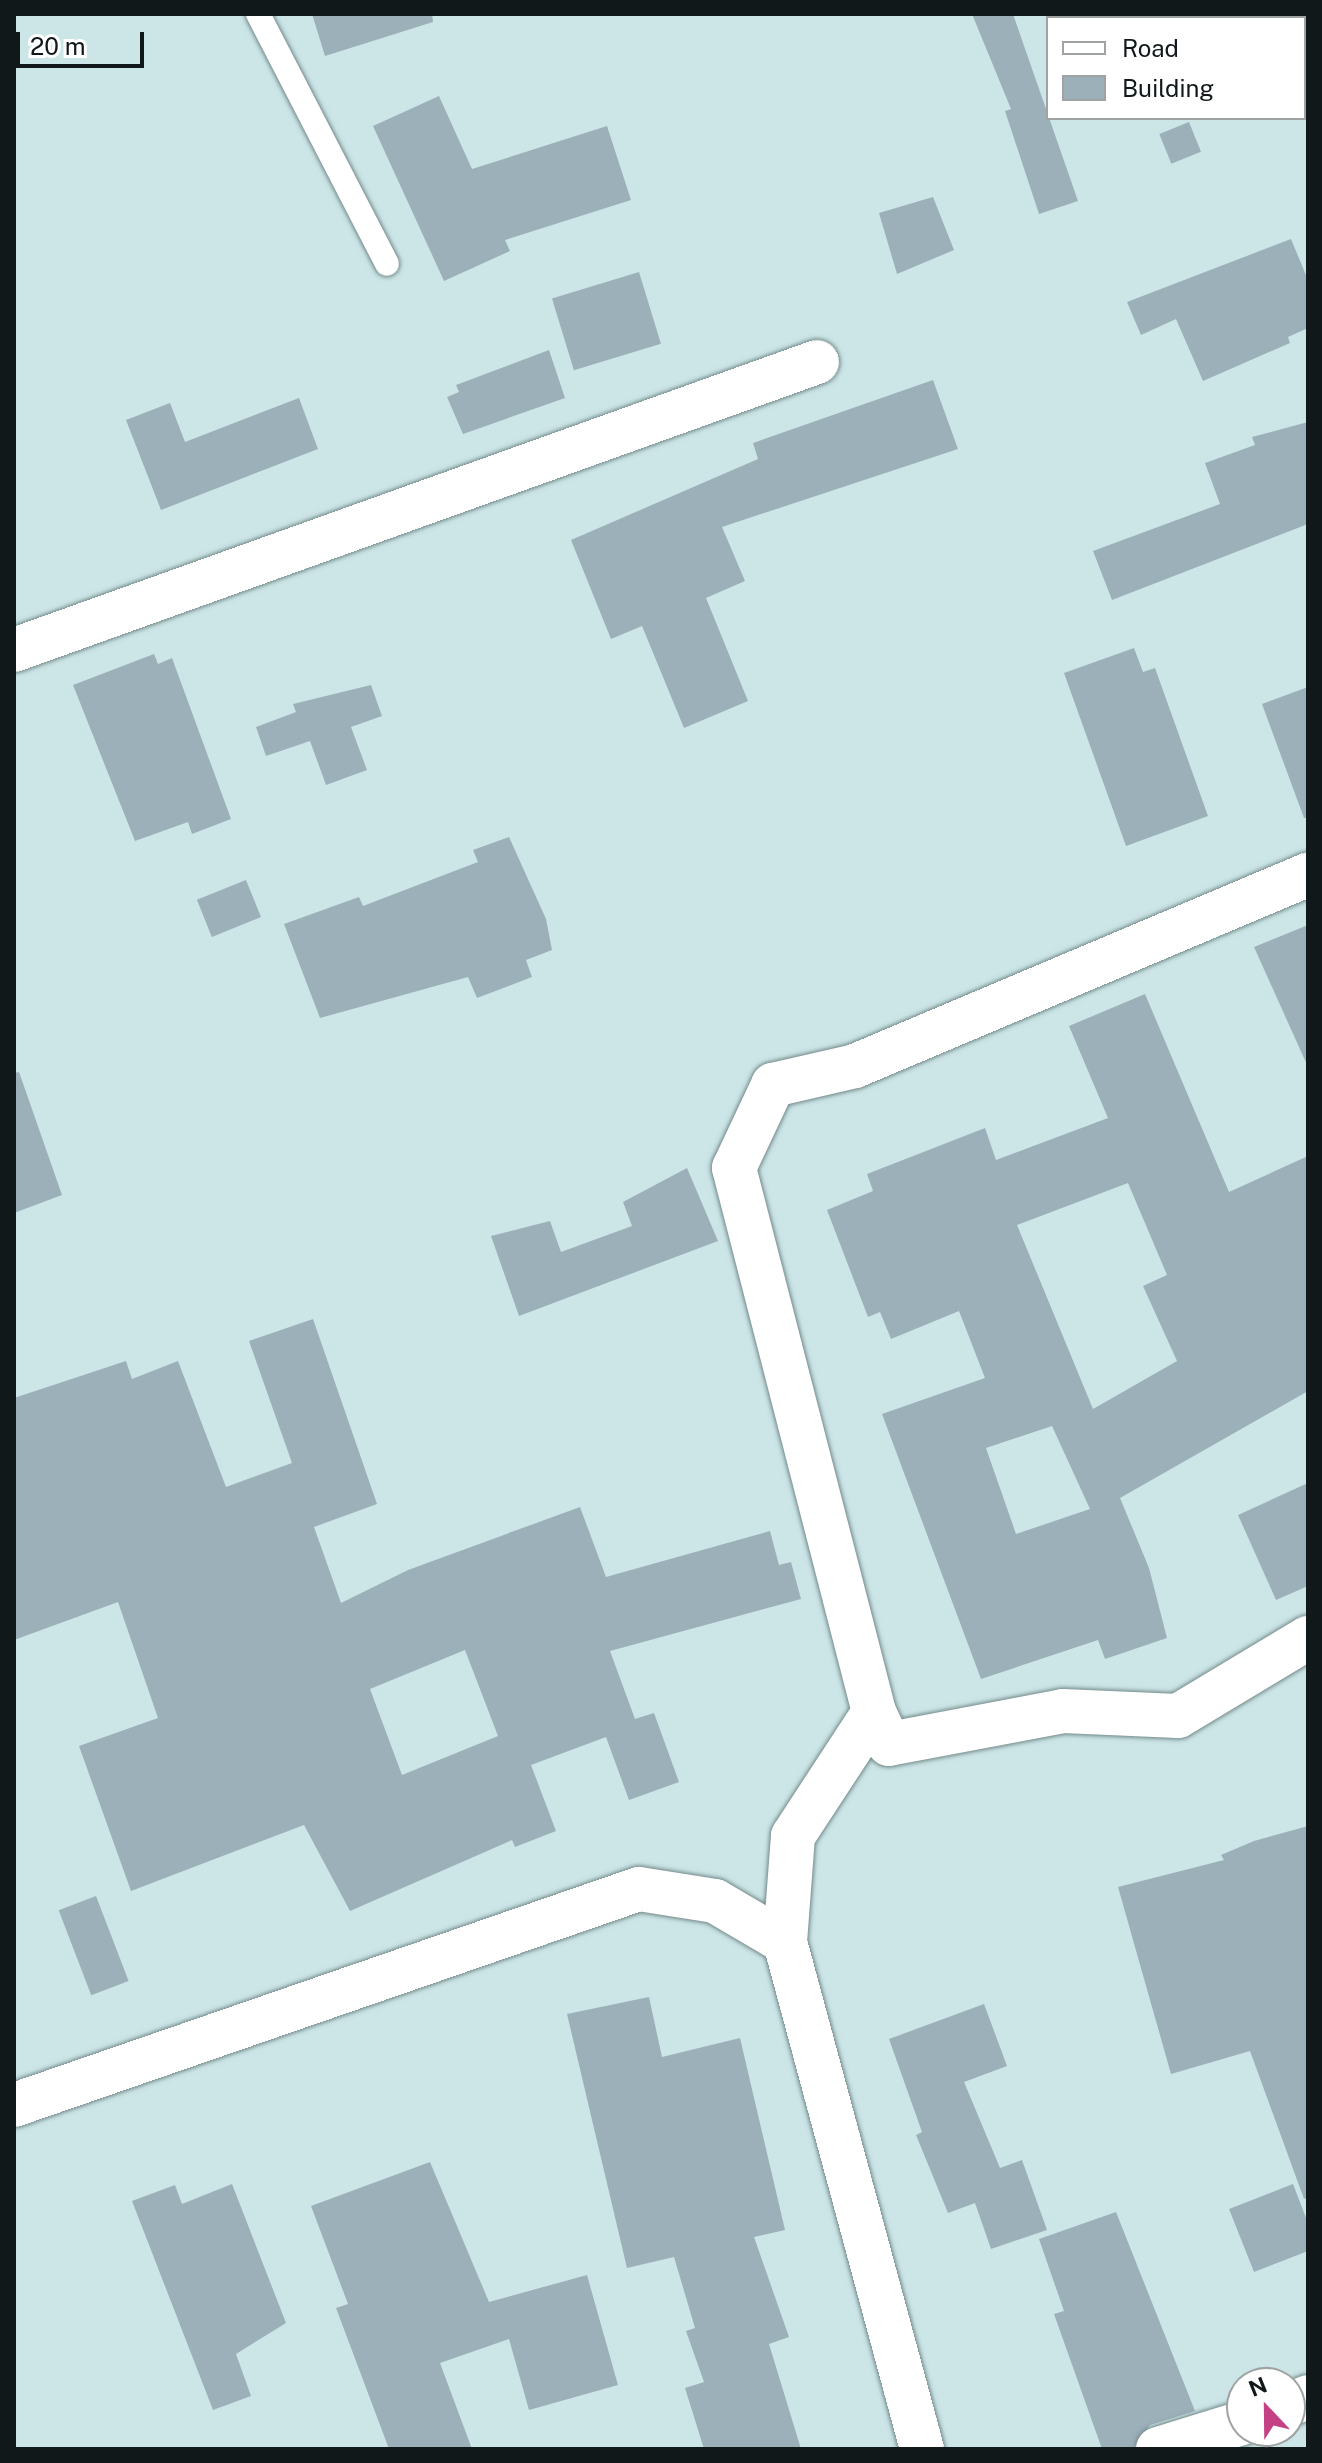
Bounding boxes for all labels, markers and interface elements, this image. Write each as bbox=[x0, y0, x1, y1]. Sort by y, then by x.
scale bar bbox=[20, 16, 148, 66]
legend bbox=[1046, 16, 1306, 120]
text: 20 m bbox=[30, 32, 86, 60]
text: Road bbox=[1122, 34, 1179, 62]
text: Building bbox=[1122, 74, 1214, 102]
north arrow bbox=[1226, 2367, 1306, 2447]
text: N bbox=[1245, 2371, 1271, 2402]

